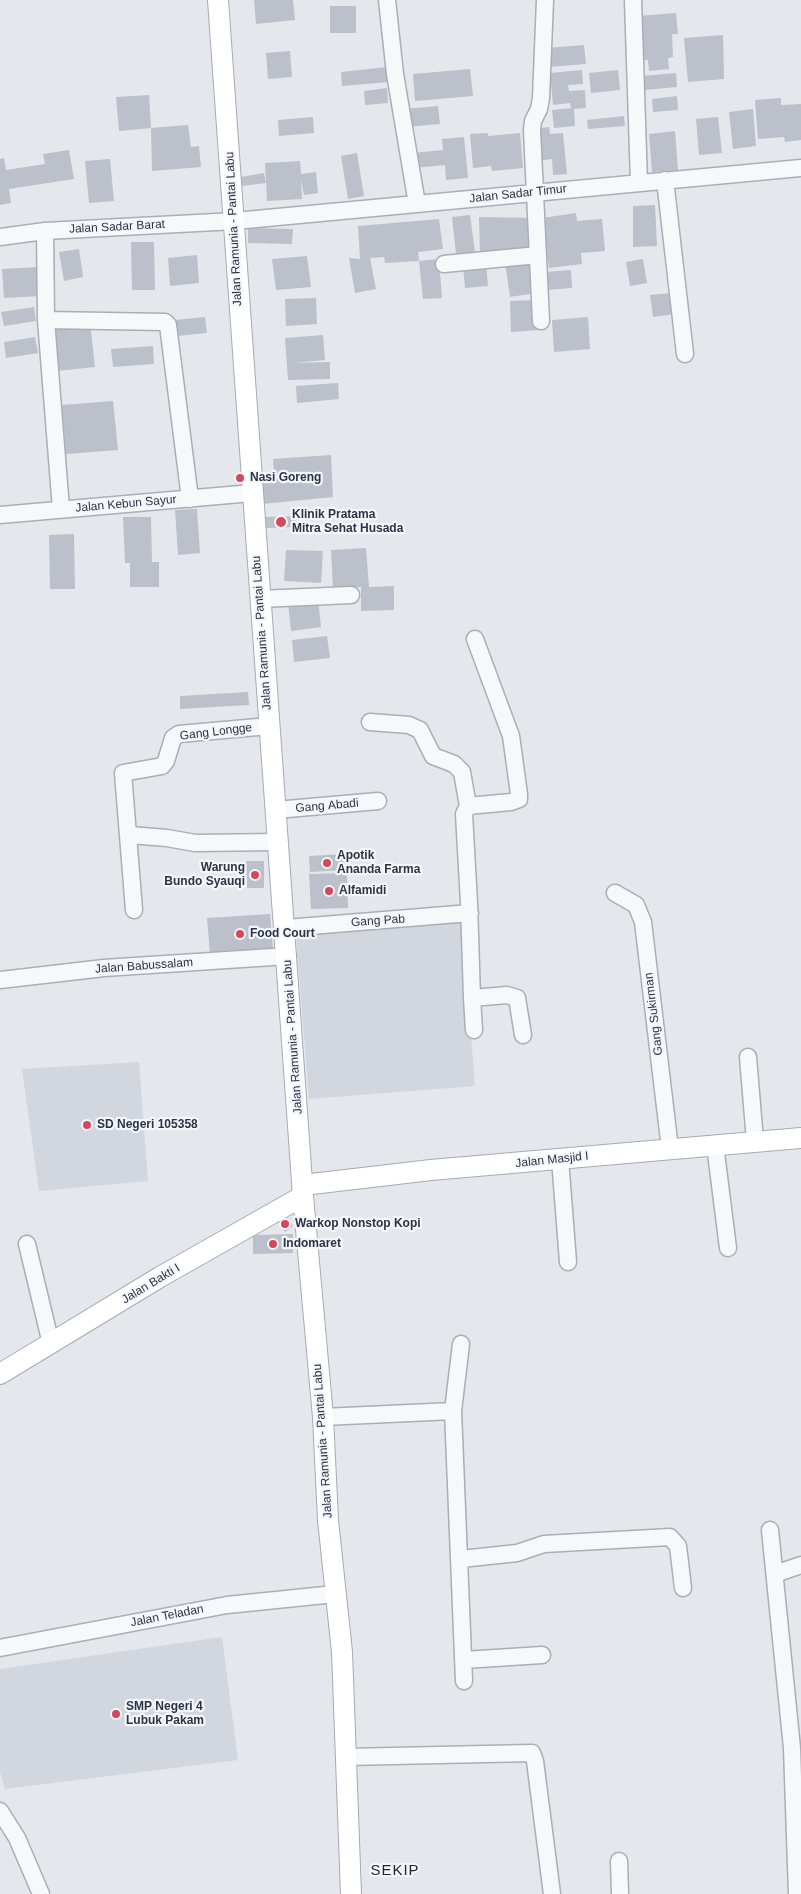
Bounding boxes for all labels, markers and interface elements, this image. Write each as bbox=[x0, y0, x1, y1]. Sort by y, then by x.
street label: Jalan Ramunia - Pantai Labu bbox=[223, 151, 245, 307]
street label: Jalan Sadar Timur bbox=[469, 182, 567, 206]
street label: Jalan Sadar Barat bbox=[69, 217, 165, 237]
place label: Nasi Goreng bbox=[250, 471, 321, 485]
marker: Nasi Goreng bbox=[234, 472, 246, 484]
street label: Jalan Kebun Sayur bbox=[75, 492, 177, 516]
place label: Klinik Pratama Mitra Sehat Husada bbox=[292, 508, 403, 536]
marker: Klinik Pratama Mitra Sehat Husada bbox=[274, 515, 288, 529]
street label: Jalan Ramunia - Pantai Labu bbox=[249, 555, 275, 711]
street label: Gang Longge bbox=[179, 720, 253, 744]
street label: Gang Abadi bbox=[295, 796, 359, 816]
place label: Apotik Ananda Farma bbox=[337, 849, 420, 877]
marker: Apotik Ananda Farma bbox=[321, 857, 333, 869]
place label: Warung Bundo Syauqi bbox=[164, 861, 245, 889]
marker: Warung Bundo Syauqi bbox=[249, 869, 261, 881]
place label: Alfamidi bbox=[339, 884, 386, 898]
marker: Alfamidi bbox=[323, 885, 335, 897]
street label: Gang Pab bbox=[351, 912, 405, 930]
place label: Food Court bbox=[250, 927, 315, 941]
marker: Food Court bbox=[234, 928, 246, 940]
street label: Jalan Babussalam bbox=[95, 955, 193, 977]
street label: Jalan Ramunia - Pantai Labu bbox=[280, 959, 306, 1115]
street label: Gang Sukirman bbox=[642, 972, 666, 1056]
place label: SD Negeri 105358 bbox=[97, 1118, 198, 1132]
marker: SD Negeri 105358 bbox=[81, 1119, 93, 1131]
street label: Jalan Masjid I bbox=[515, 1149, 589, 1171]
place label: Warkop Nonstop Kopi bbox=[295, 1217, 421, 1231]
marker: Warkop Nonstop Kopi bbox=[279, 1218, 291, 1230]
place label: Indomaret bbox=[283, 1237, 341, 1251]
marker: Indomaret bbox=[267, 1238, 279, 1250]
street label: Jalan Bakti I bbox=[119, 1261, 183, 1307]
street label: Jalan Ramunia - Pantai Labu bbox=[310, 1363, 336, 1519]
street label: Jalan Teladan bbox=[129, 1602, 205, 1630]
place label: SMP Negeri 4 Lubuk Pakam bbox=[126, 1700, 204, 1728]
marker: SMP Negeri 4 Lubuk Pakam bbox=[110, 1708, 122, 1720]
district label: SEKIP bbox=[370, 1862, 420, 1880]

